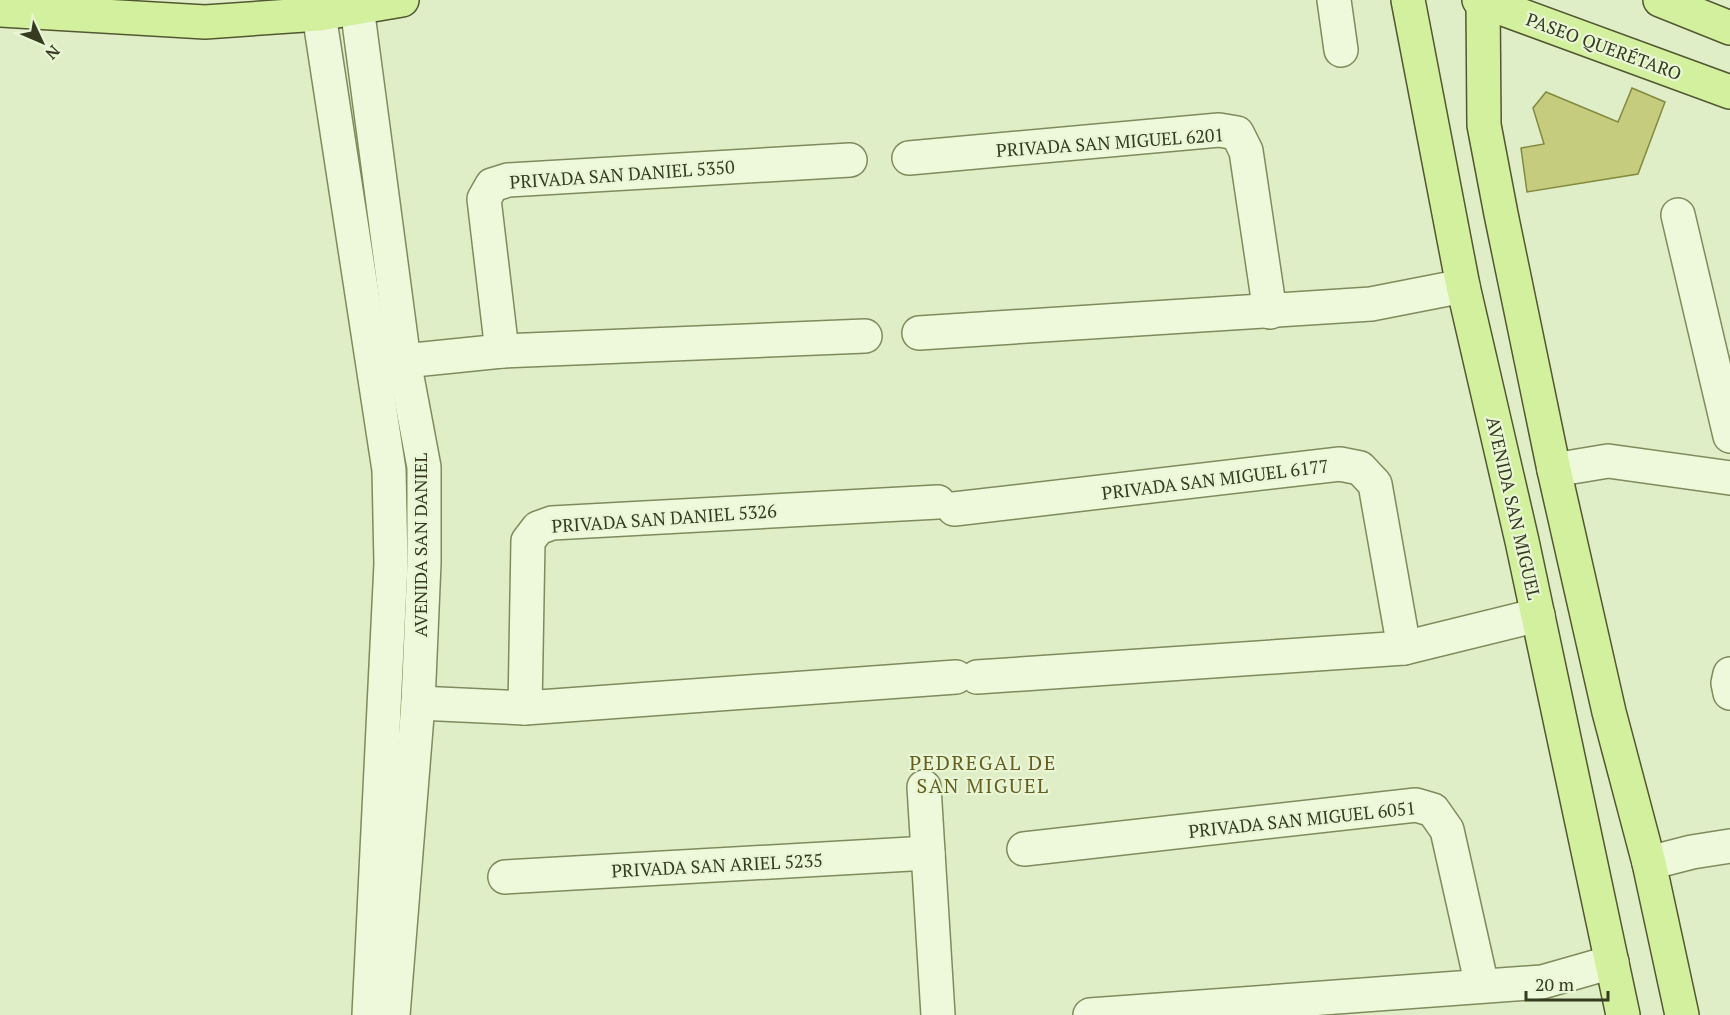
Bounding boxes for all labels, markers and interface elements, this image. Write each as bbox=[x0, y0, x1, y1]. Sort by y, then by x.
street label: PASEO QUERÉTARO bbox=[1523, 7, 1685, 85]
north arrow bbox=[12, 12, 72, 72]
text: N bbox=[41, 40, 65, 64]
street label: PRIVADA SAN MIGUEL 6201 bbox=[995, 122, 1225, 162]
street label: PRIVADA SAN DANIEL 5350 bbox=[509, 154, 735, 194]
street label: AVENIDA SAN MIGUEL bbox=[1481, 414, 1547, 602]
street label: AVENIDA SAN DANIEL bbox=[408, 453, 432, 637]
street label: PRIVADA SAN MIGUEL 6177 bbox=[1100, 453, 1330, 505]
street label: PRIVADA SAN DANIEL 5326 bbox=[551, 498, 778, 538]
district label: PEDREGAL DE SAN MIGUEL bbox=[909, 749, 1057, 799]
street label: PRIVADA SAN MIGUEL 6051 bbox=[1187, 795, 1417, 843]
street label: PRIVADA SAN ARIEL 5235 bbox=[611, 847, 823, 883]
scale bar bbox=[1526, 964, 1608, 1002]
text: 20 m bbox=[1535, 972, 1575, 996]

